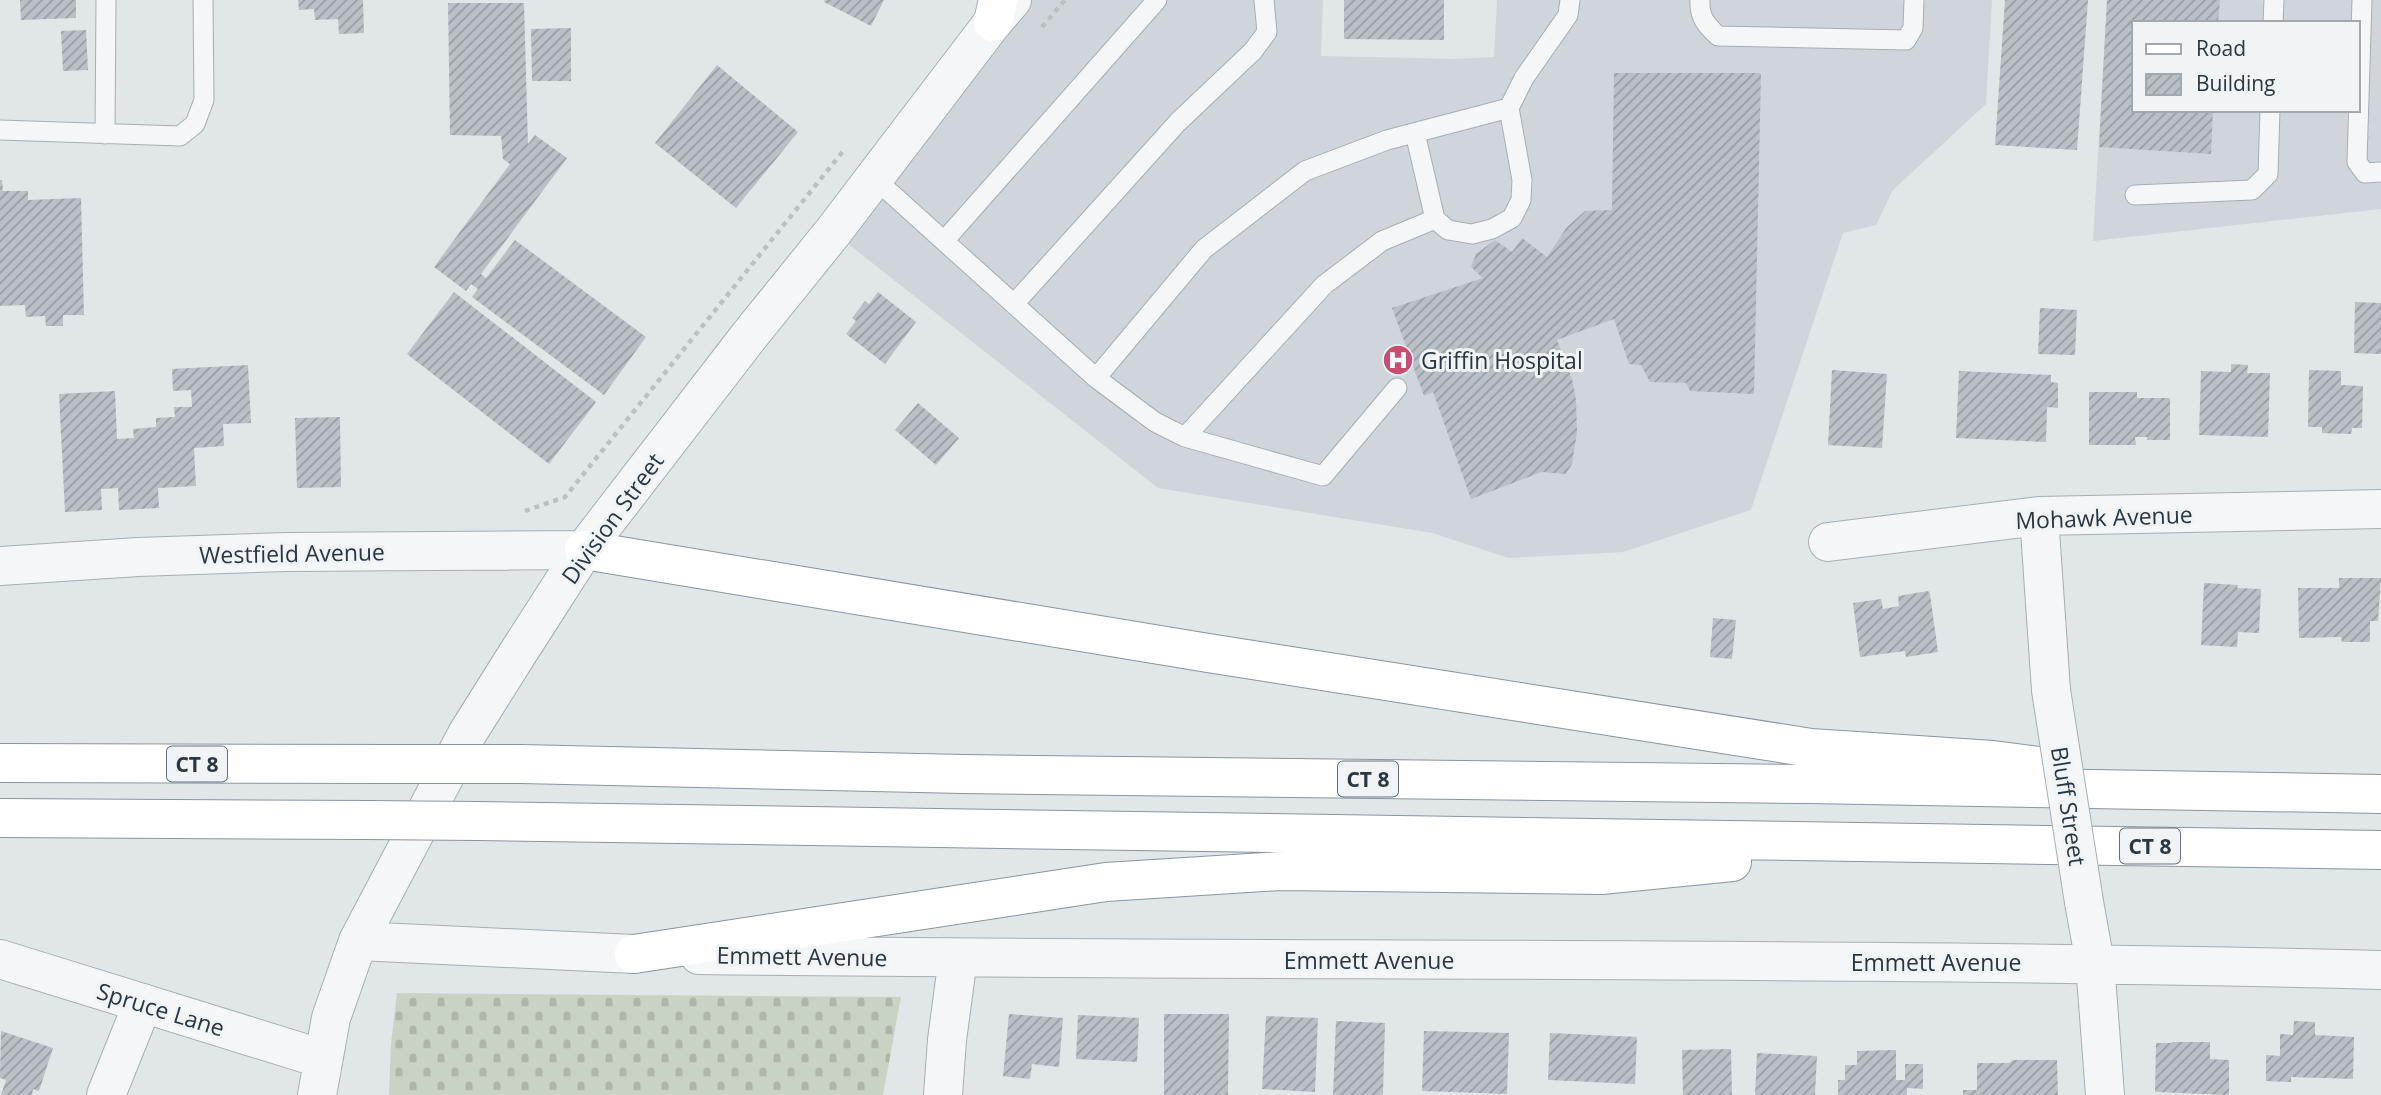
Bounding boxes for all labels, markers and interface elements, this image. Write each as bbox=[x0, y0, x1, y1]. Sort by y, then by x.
legend bbox=[2132, 21, 2360, 112]
text: Road bbox=[2196, 34, 2246, 62]
text: Building bbox=[2196, 69, 2275, 97]
hospital icon: Griffin Hospital bbox=[1381, 343, 1415, 377]
place label: Griffin Hospital bbox=[1421, 344, 1583, 376]
street label: Division Street bbox=[554, 446, 670, 590]
street label: Mohawk Avenue bbox=[2015, 498, 2193, 536]
street label: Westfield Avenue bbox=[199, 535, 385, 571]
street label: Bluff Street bbox=[2044, 744, 2094, 868]
road number: CT 8 bbox=[167, 746, 227, 782]
road number: CT 8 bbox=[1338, 762, 1398, 796]
road number: CT 8 bbox=[2120, 828, 2180, 864]
street label: Emmett Avenue bbox=[716, 939, 888, 973]
street label: Emmett Avenue bbox=[1284, 944, 1454, 976]
street label: Emmett Avenue bbox=[1851, 946, 2021, 978]
street label: Spruce Lane bbox=[93, 974, 229, 1044]

